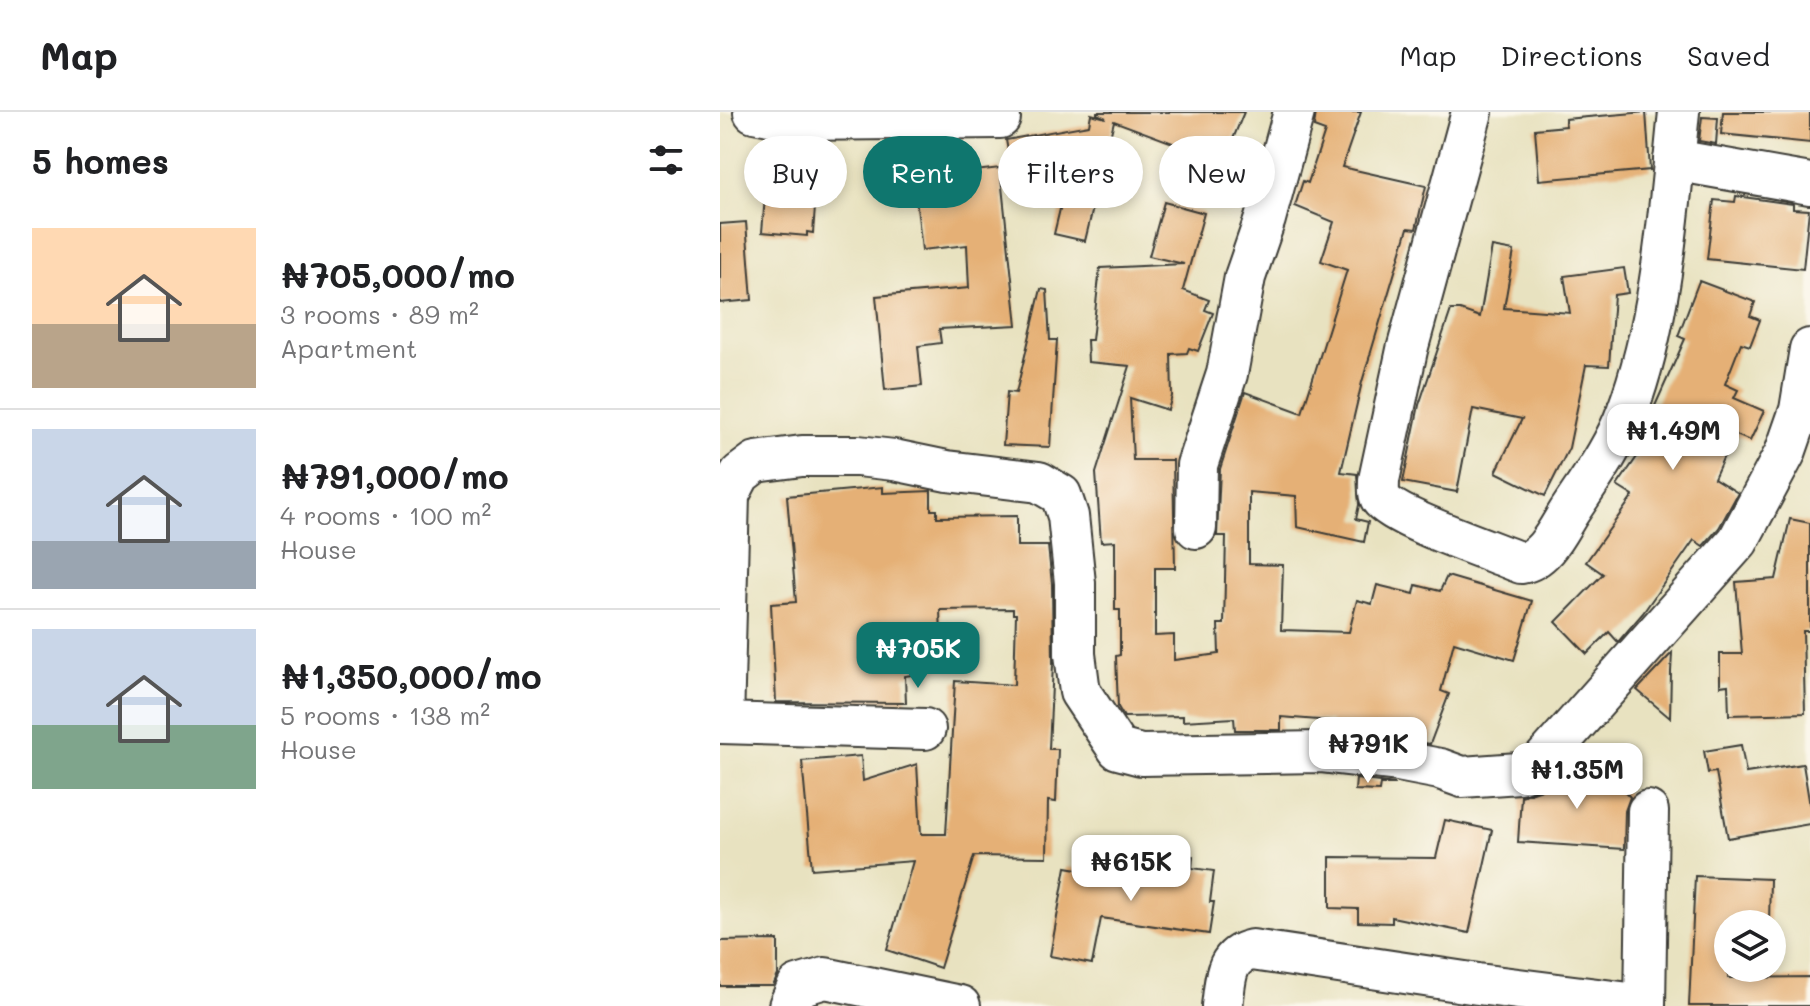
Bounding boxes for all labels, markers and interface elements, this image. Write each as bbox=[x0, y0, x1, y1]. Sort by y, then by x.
text: Map bbox=[40, 30, 118, 80]
text: Map bbox=[1400, 37, 1457, 73]
text: Directions bbox=[1501, 37, 1643, 73]
text: Saved bbox=[1687, 37, 1770, 73]
chip: Buy bbox=[744, 136, 847, 208]
chip: Rent bbox=[863, 136, 982, 208]
chip: Filters bbox=[998, 136, 1143, 208]
chip: New bbox=[1159, 136, 1275, 208]
text: 5 homes bbox=[32, 138, 169, 183]
icon: filters bbox=[644, 138, 688, 182]
text: ₦705,000/mo bbox=[280, 252, 515, 297]
icon: home bbox=[96, 260, 192, 356]
text: 3 rooms · 89 m² bbox=[280, 297, 479, 331]
text: Apartment bbox=[280, 331, 417, 365]
pin: ₦1.49M bbox=[1608, 404, 1738, 472]
text: ₦1.49M bbox=[1625, 413, 1721, 447]
text: ₦791,000/mo bbox=[280, 453, 509, 498]
icon: home bbox=[96, 461, 192, 557]
text: 4 rooms · 100 m² bbox=[280, 498, 491, 532]
text: House bbox=[280, 532, 357, 566]
pin: ₦705K bbox=[862, 622, 974, 690]
text: ₦705K bbox=[875, 631, 961, 665]
text: ₦1,350,000/mo bbox=[280, 653, 542, 698]
icon: home bbox=[96, 661, 192, 757]
text: 5 rooms · 138 m² bbox=[280, 698, 490, 732]
pin: ₦791K bbox=[1312, 717, 1424, 785]
text: ₦791K bbox=[1327, 726, 1409, 760]
text: House bbox=[280, 732, 357, 766]
pin: ₦1.35M bbox=[1512, 743, 1642, 811]
text: ₦1.35M bbox=[1530, 752, 1624, 786]
pin: ₦615K bbox=[1075, 835, 1187, 903]
text: ₦615K bbox=[1090, 844, 1172, 878]
map controls bbox=[1714, 910, 1786, 982]
button: layers bbox=[1714, 910, 1786, 982]

